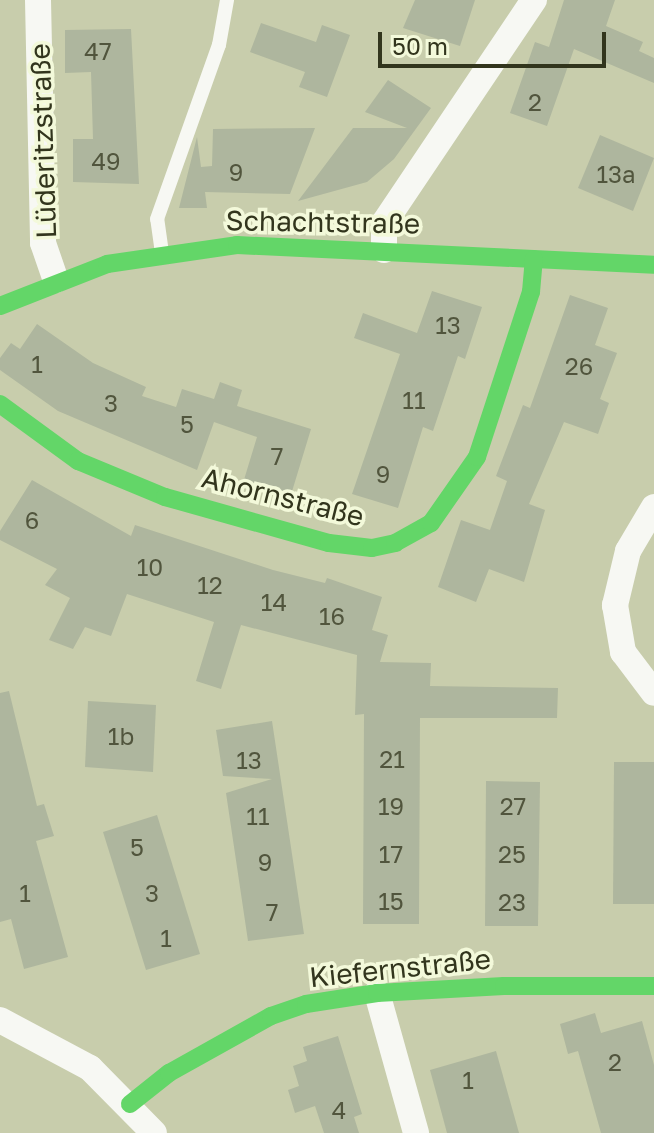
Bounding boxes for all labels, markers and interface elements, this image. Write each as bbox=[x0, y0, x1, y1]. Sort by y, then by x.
scale bar bbox=[382, 16, 610, 66]
text: 50 m bbox=[392, 31, 448, 60]
house number: 47 bbox=[84, 37, 112, 65]
street label: Lüderitzstraße bbox=[23, 43, 63, 239]
house number: 2 bbox=[528, 88, 542, 116]
house number: 49 bbox=[91, 147, 121, 175]
house number: 9 bbox=[229, 158, 243, 186]
house number: 13a bbox=[596, 160, 636, 188]
street label: Schachtstraße bbox=[225, 204, 421, 240]
house number: 13 bbox=[435, 311, 461, 339]
house number: 1 bbox=[31, 350, 43, 378]
house number: 26 bbox=[565, 352, 593, 380]
house number: 11 bbox=[402, 386, 426, 414]
house number: 3 bbox=[104, 389, 118, 417]
house number: 5 bbox=[180, 410, 194, 438]
house number: 7 bbox=[271, 442, 283, 470]
house number: 9 bbox=[376, 460, 390, 488]
street label: Ahornstraße bbox=[198, 461, 368, 533]
house number: 6 bbox=[25, 506, 39, 534]
house number: 10 bbox=[137, 553, 163, 581]
house number: 12 bbox=[197, 571, 223, 599]
house number: 14 bbox=[261, 588, 287, 616]
house number: 16 bbox=[319, 602, 345, 630]
house number: 1b bbox=[108, 722, 134, 750]
house number: 21 bbox=[379, 745, 405, 773]
house number: 13 bbox=[236, 746, 262, 774]
house number: 19 bbox=[378, 792, 404, 820]
house number: 27 bbox=[500, 792, 526, 820]
house number: 11 bbox=[246, 802, 270, 830]
house number: 5 bbox=[130, 833, 144, 861]
house number: 17 bbox=[379, 840, 403, 868]
house number: 25 bbox=[498, 840, 526, 868]
house number: 9 bbox=[258, 848, 272, 876]
house number: 1 bbox=[19, 879, 31, 907]
house number: 3 bbox=[145, 879, 159, 907]
house number: 15 bbox=[378, 887, 404, 915]
house number: 23 bbox=[498, 888, 526, 916]
house number: 7 bbox=[266, 898, 278, 926]
house number: 1 bbox=[160, 924, 172, 952]
street label: Kiefernstraße bbox=[308, 942, 492, 994]
house number: 2 bbox=[608, 1048, 622, 1076]
house number: 1 bbox=[462, 1066, 474, 1094]
house number: 4 bbox=[332, 1096, 346, 1124]

